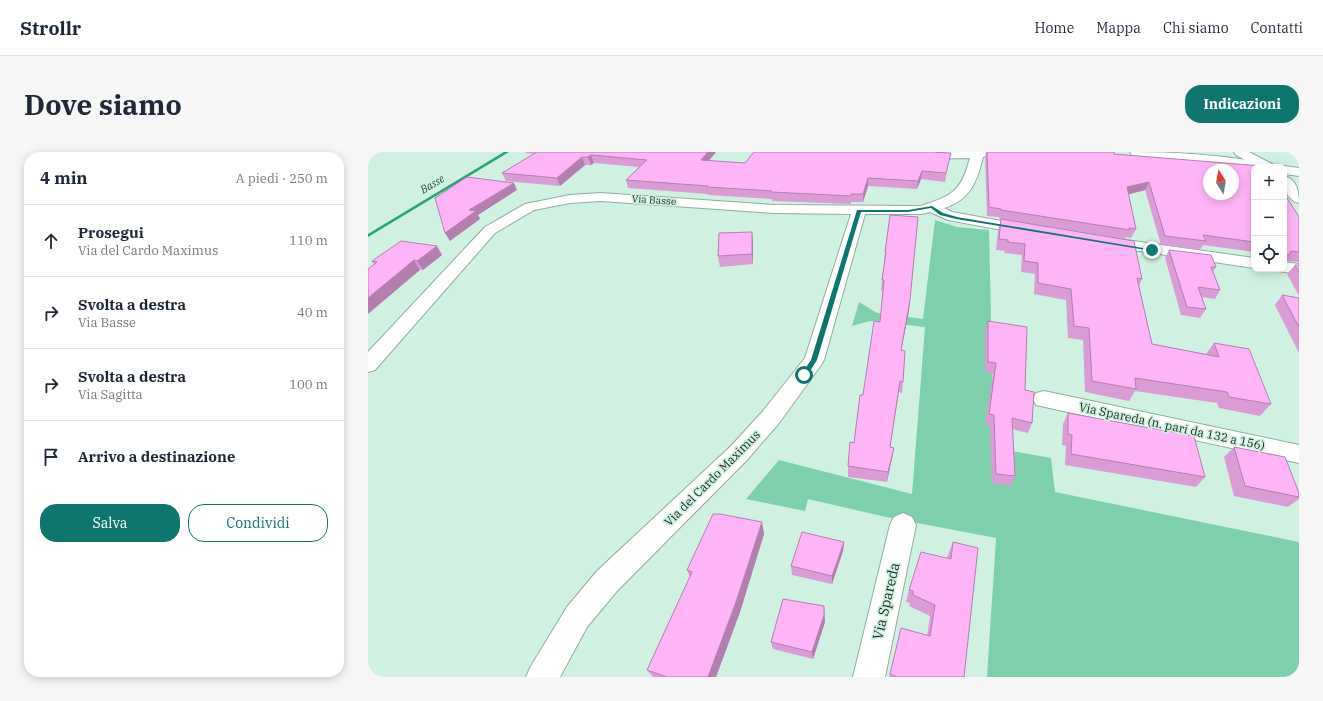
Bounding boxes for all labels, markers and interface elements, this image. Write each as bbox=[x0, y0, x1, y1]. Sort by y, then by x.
text: Strollr bbox=[20, 16, 81, 40]
text: Home bbox=[1034, 19, 1074, 37]
text: Mappa bbox=[1096, 19, 1141, 37]
text: Chi siamo bbox=[1163, 19, 1229, 37]
text: Contatti bbox=[1251, 19, 1303, 37]
button: Indicazioni bbox=[1185, 85, 1299, 123]
text: Dove siamo bbox=[24, 86, 182, 123]
north arrow bbox=[1203, 164, 1239, 200]
map controls bbox=[1251, 164, 1287, 272]
button: + bbox=[1251, 164, 1287, 200]
text: 4 min bbox=[40, 167, 88, 189]
text: A piedi · 250 m bbox=[236, 170, 328, 187]
water label: Basse bbox=[417, 171, 447, 197]
street label: Via Basse bbox=[631, 192, 677, 208]
button: − bbox=[1251, 200, 1287, 236]
text: Prosegui bbox=[78, 223, 144, 242]
icon: ahead bbox=[40, 230, 62, 252]
text: 110 m bbox=[289, 232, 328, 249]
button: locate bbox=[1251, 236, 1287, 272]
route end bbox=[1143, 241, 1161, 259]
text: Via del Cardo Maximus bbox=[78, 242, 218, 259]
text: Svolta a destra bbox=[78, 295, 186, 314]
icon: right bbox=[40, 302, 62, 324]
text: 40 m bbox=[297, 304, 328, 321]
text: Via Basse bbox=[78, 314, 136, 331]
route start bbox=[795, 366, 813, 384]
text: Svolta a destra bbox=[78, 367, 186, 386]
icon: right bbox=[40, 374, 62, 396]
text: 100 m bbox=[289, 376, 328, 393]
text: Via Sagitta bbox=[78, 386, 143, 403]
street label: Via Spareda (n. pari da 132 a 156) bbox=[1078, 399, 1266, 453]
street label: Via del Cardo Maximus bbox=[661, 427, 763, 529]
icon: arrive bbox=[40, 446, 62, 468]
text: Arrivo a destinazione bbox=[78, 447, 235, 466]
button: Salva bbox=[40, 504, 180, 542]
button: Condividi bbox=[188, 504, 328, 542]
street label: Via Spareda bbox=[868, 560, 904, 641]

